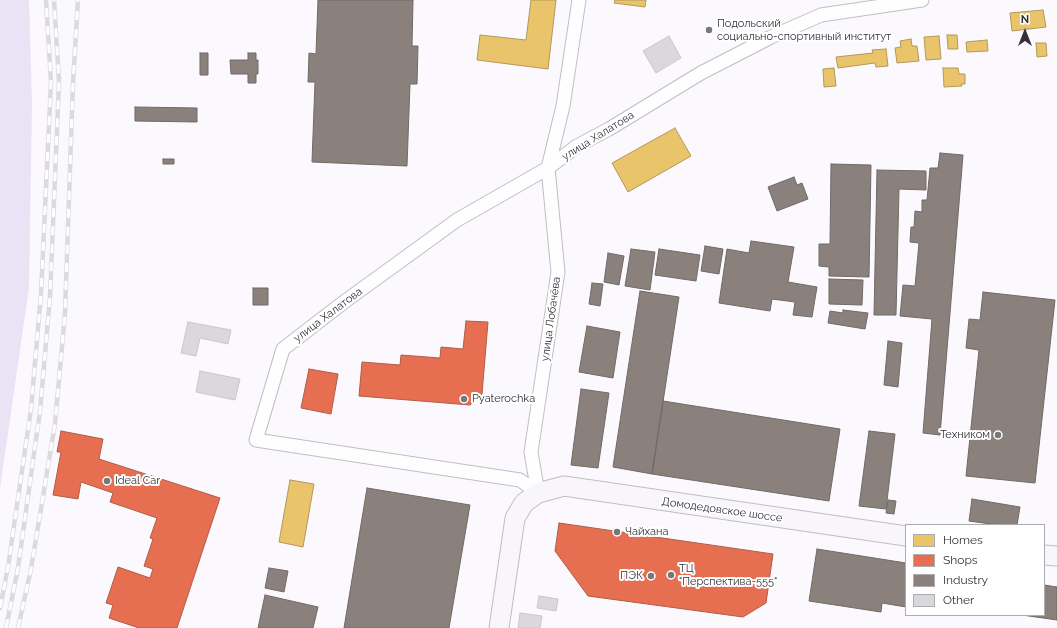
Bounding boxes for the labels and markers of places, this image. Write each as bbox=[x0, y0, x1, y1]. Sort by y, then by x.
place label: Подольский социально-спортивный институт bbox=[717, 17, 891, 43]
marker: Подольский социально-спортивный институт bbox=[704, 25, 714, 35]
place label: Pyaterochka bbox=[472, 392, 535, 406]
marker: Pyaterochka bbox=[459, 394, 469, 404]
place label: Техником bbox=[940, 428, 990, 442]
marker: Техником bbox=[993, 430, 1003, 440]
place label: Ideal Car bbox=[115, 474, 160, 488]
marker: Ideal Car bbox=[102, 476, 112, 486]
place label: Чайхана bbox=[625, 525, 669, 539]
marker: Чайхана bbox=[612, 527, 622, 537]
place label: ТЦ "Перспектива-555" bbox=[679, 562, 777, 588]
place label: ПЭК bbox=[620, 569, 643, 583]
marker: ТЦ "Перспектива-555" bbox=[666, 570, 676, 580]
marker: ПЭК bbox=[646, 571, 656, 581]

